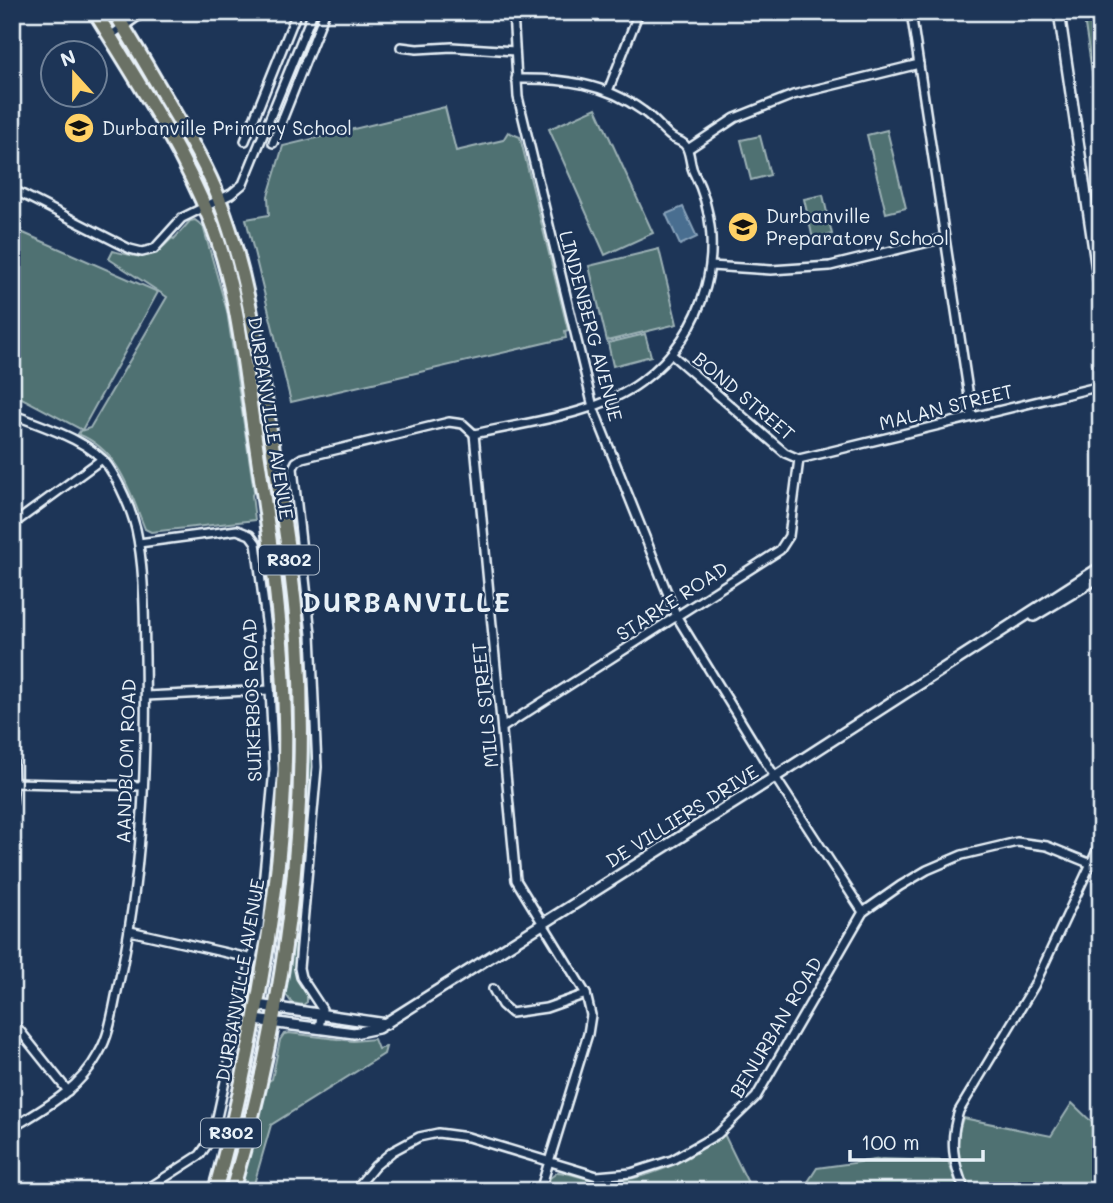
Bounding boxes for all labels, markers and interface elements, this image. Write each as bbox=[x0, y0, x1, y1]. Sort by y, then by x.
north arrow bbox=[38, 38, 108, 108]
text: N bbox=[57, 43, 79, 72]
school or university icon: Durbanville Primary School bbox=[62, 111, 96, 145]
place label: Durbanville Primary School bbox=[102, 115, 352, 140]
place label: Durbanville Preparatory School bbox=[766, 203, 949, 250]
school or university icon: Durbanville Preparatory School bbox=[726, 210, 760, 244]
street label: LINDENBERG AVENUE bbox=[554, 228, 629, 424]
street label: DURBANVILLE AVENUE bbox=[243, 315, 300, 521]
street label: BOND STREET bbox=[688, 346, 801, 446]
street label: MALAN STREET bbox=[876, 378, 1016, 435]
road number: R302 bbox=[259, 546, 319, 574]
street label: STARKE ROAD bbox=[611, 555, 732, 646]
district label: DURBANVILLE bbox=[302, 585, 512, 619]
street label: SUIKERBOS ROAD bbox=[236, 618, 267, 782]
street label: MILLS STREET bbox=[465, 641, 504, 769]
street label: AANDBLOM ROAD bbox=[110, 678, 141, 844]
street label: DE VILLIERS DRIVE bbox=[601, 758, 763, 873]
street label: DURBANVILLE AVENUE bbox=[209, 877, 270, 1083]
street label: BENURBAN ROAD bbox=[724, 952, 828, 1102]
road number: R302 bbox=[201, 1118, 261, 1148]
scale bar bbox=[850, 1119, 984, 1163]
text: 100 m bbox=[861, 1128, 920, 1155]

